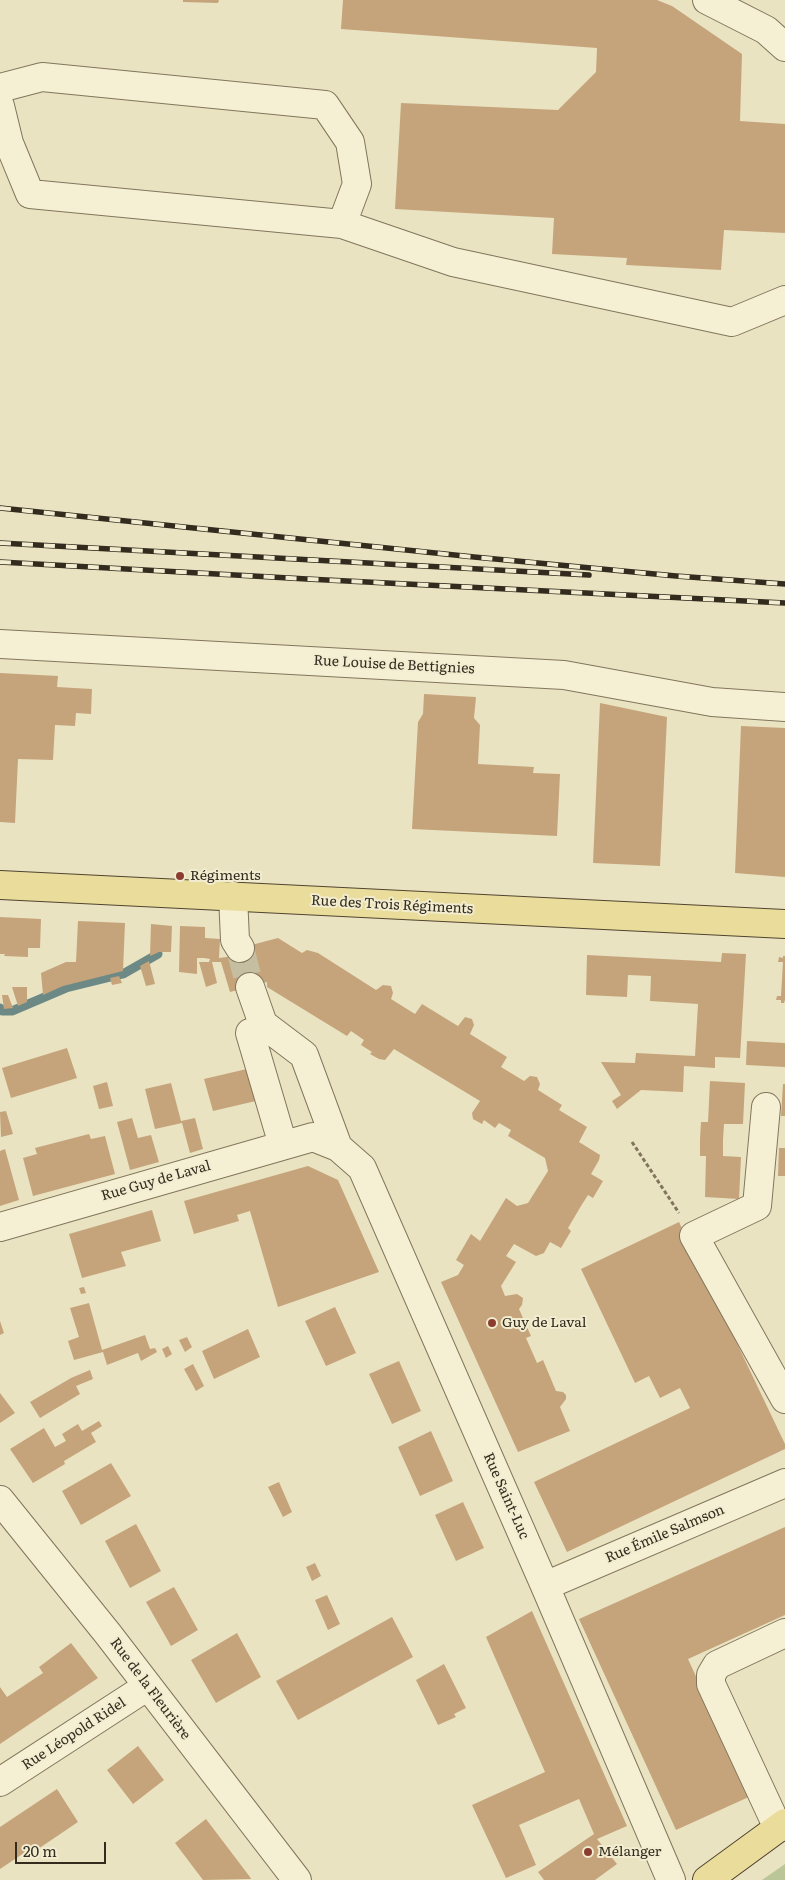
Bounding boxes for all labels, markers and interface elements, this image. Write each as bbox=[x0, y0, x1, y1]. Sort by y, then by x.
street label: Rue Louise de Bettignies bbox=[313, 652, 475, 678]
place label: Régiments bbox=[190, 868, 261, 884]
marker: Régiments bbox=[174, 870, 186, 882]
street label: Rue des Trois Régiments bbox=[311, 892, 473, 918]
street label: Rue Guy de Laval bbox=[99, 1157, 213, 1205]
place label: Guy de Laval bbox=[502, 1315, 587, 1331]
marker: Guy de Laval bbox=[486, 1317, 498, 1329]
street label: Rue Saint-Luc bbox=[479, 1450, 533, 1542]
street label: Rue Émile Salmson bbox=[603, 1501, 727, 1567]
street label: Rue de la Fleurière bbox=[106, 1635, 194, 1743]
street label: Rue Léopold Ridel bbox=[19, 1694, 129, 1774]
scale bar bbox=[18, 1832, 109, 1864]
text: 20 m bbox=[23, 1839, 57, 1862]
place label: Mélanger bbox=[598, 1844, 661, 1860]
marker: Mélanger bbox=[582, 1846, 594, 1858]

